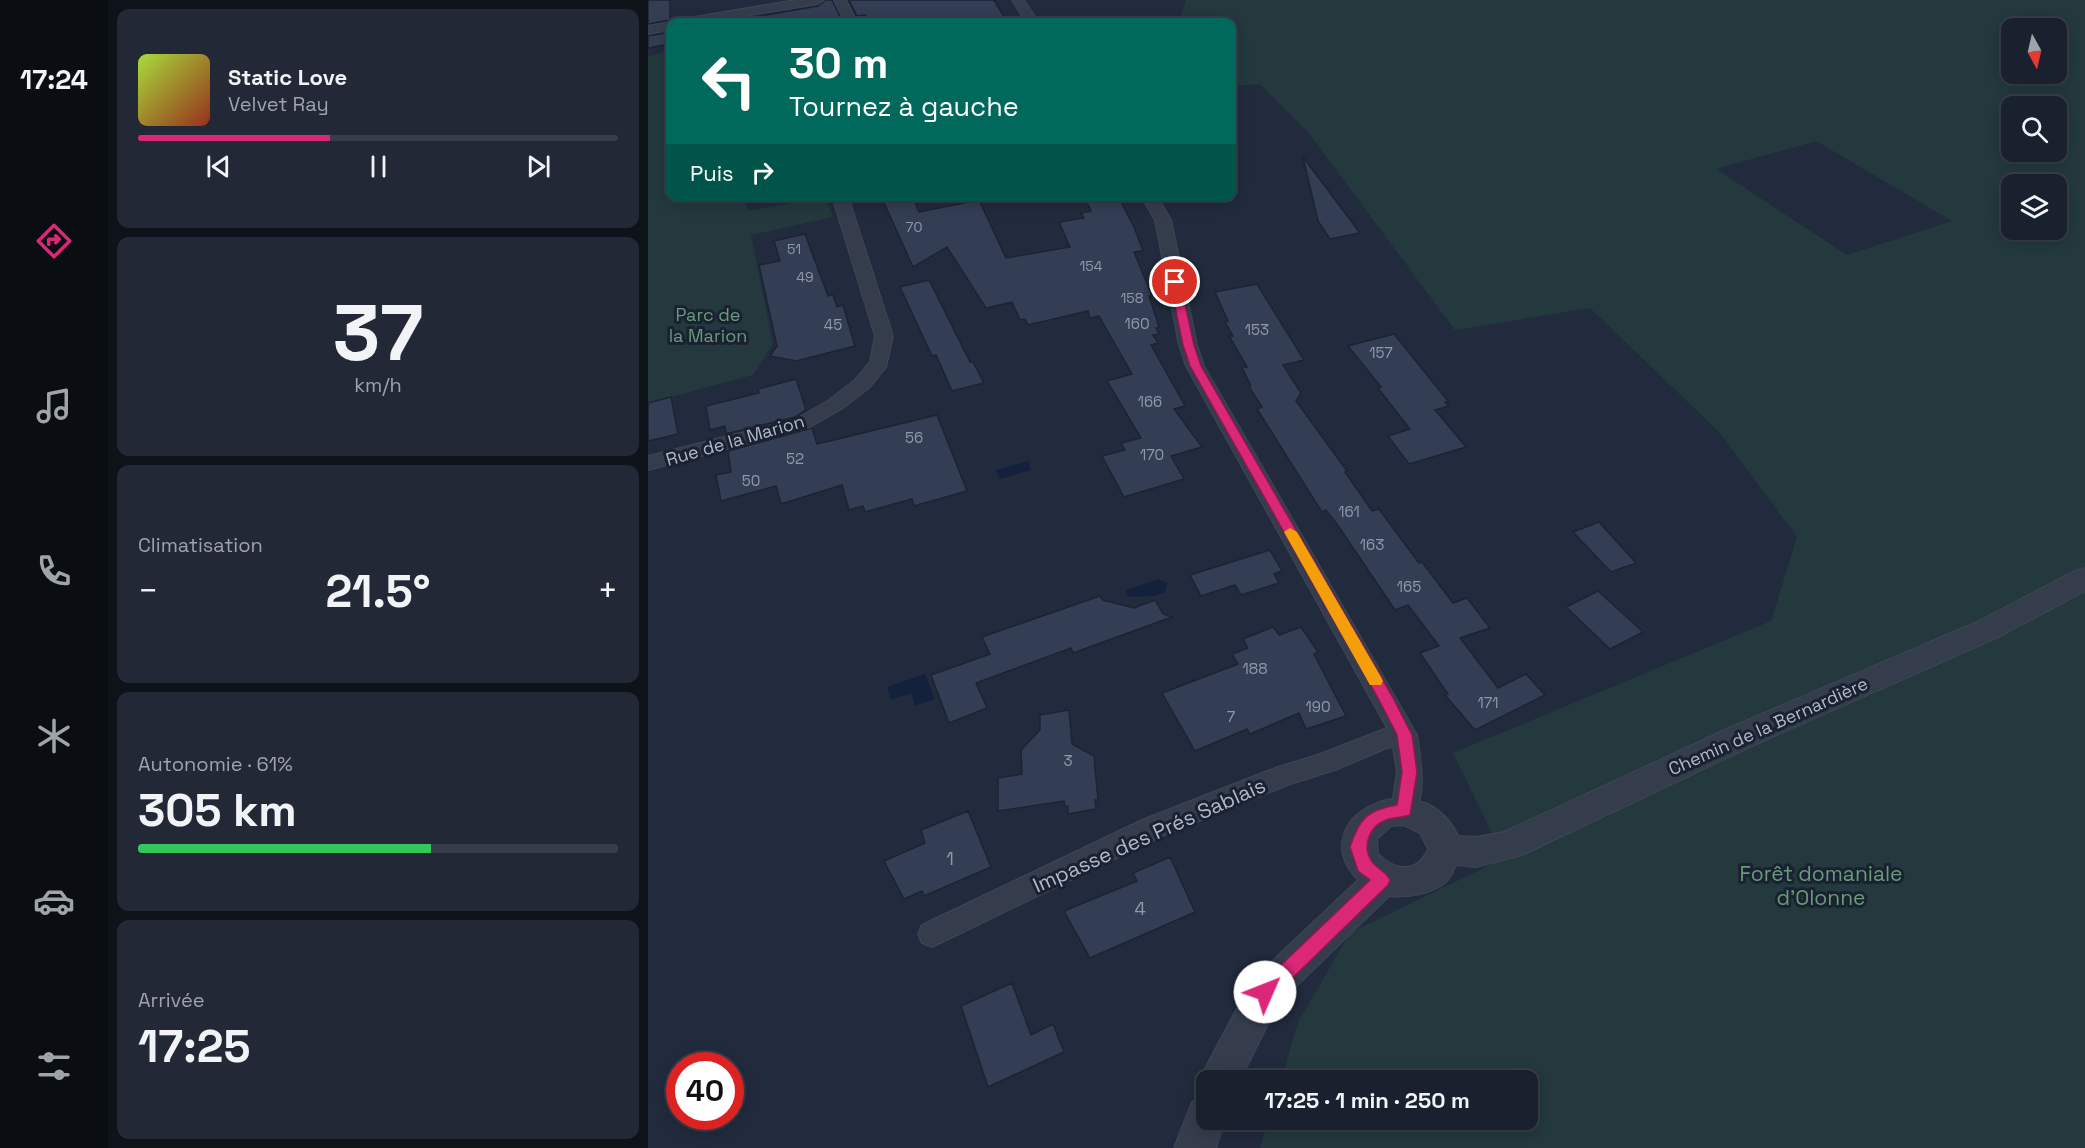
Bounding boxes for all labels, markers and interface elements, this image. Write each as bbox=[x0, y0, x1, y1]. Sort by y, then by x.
north arrow bbox=[2001, 18, 2067, 84]
map controls bbox=[2001, 18, 2067, 240]
text: 30 m bbox=[789, 37, 888, 90]
icon: left bbox=[690, 42, 768, 120]
text: 17:24 bbox=[20, 62, 88, 97]
text: Static Love bbox=[228, 63, 347, 91]
text: Tournez à gauche bbox=[789, 89, 1019, 124]
text: Velvet Ray bbox=[228, 91, 329, 117]
button: search bbox=[2001, 96, 2067, 162]
icon: previous bbox=[202, 150, 235, 183]
icon: pause bbox=[362, 150, 395, 183]
icon: next bbox=[522, 150, 555, 183]
icon: right bbox=[746, 156, 779, 189]
text: Puis bbox=[690, 159, 734, 187]
button: layers bbox=[2001, 174, 2067, 240]
house number: 70 bbox=[906, 218, 922, 236]
icon: directions bbox=[33, 220, 75, 262]
house number: 51 bbox=[787, 240, 801, 258]
pin bbox=[1149, 256, 1200, 307]
house number: 154 bbox=[1080, 257, 1103, 275]
icon: arrive bbox=[1158, 265, 1191, 298]
house number: 49 bbox=[796, 268, 814, 286]
text: 37 bbox=[333, 283, 423, 383]
house number: 158 bbox=[1121, 289, 1144, 307]
park label: Parc de la Marion bbox=[669, 303, 747, 347]
house number: 160 bbox=[1124, 314, 1150, 333]
house number: 45 bbox=[824, 315, 842, 334]
house number: 153 bbox=[1245, 320, 1269, 339]
house number: 157 bbox=[1369, 343, 1393, 362]
text: km/h bbox=[354, 372, 402, 398]
icon: music bbox=[33, 385, 75, 427]
house number: 166 bbox=[1138, 392, 1162, 411]
street label: Rue de la Marion bbox=[663, 409, 807, 471]
house number: 56 bbox=[905, 428, 923, 447]
house number: 170 bbox=[1140, 445, 1164, 464]
house number: 52 bbox=[786, 449, 804, 468]
house number: 50 bbox=[742, 471, 760, 490]
house number: 161 bbox=[1338, 502, 1360, 521]
text: Climatisation bbox=[138, 532, 263, 558]
house number: 163 bbox=[1360, 535, 1384, 554]
icon: phone bbox=[33, 550, 75, 592]
text: 21.5° bbox=[325, 563, 431, 620]
text: − bbox=[138, 570, 158, 612]
text: + bbox=[598, 570, 618, 612]
house number: 165 bbox=[1397, 577, 1421, 596]
house number: 188 bbox=[1243, 659, 1267, 678]
street label: Chemin de la Bernardière bbox=[1665, 672, 1871, 780]
house number: 171 bbox=[1478, 693, 1498, 712]
house number: 190 bbox=[1305, 697, 1331, 716]
house number: 7 bbox=[1227, 707, 1235, 726]
icon: climate bbox=[33, 715, 75, 757]
text: Autonomie · 61% bbox=[138, 751, 293, 777]
house number: 3 bbox=[1063, 751, 1073, 770]
street label: Impasse des Prés Sablais bbox=[1028, 771, 1270, 899]
text: 305 km bbox=[138, 782, 297, 839]
house number: 1 bbox=[946, 847, 954, 870]
park label: Forêt domaniale d'Olonne bbox=[1739, 860, 1903, 911]
icon: car bbox=[33, 880, 75, 922]
house number: 4 bbox=[1134, 897, 1146, 920]
position arrow bbox=[1233, 960, 1297, 1024]
text: Arrivée bbox=[138, 987, 205, 1013]
text: 17:25 bbox=[138, 1018, 250, 1075]
icon: filters bbox=[33, 1045, 75, 1087]
speed limit sign: 40 bbox=[666, 1052, 744, 1130]
text: 17:25 · 1 min · 250 m bbox=[1264, 1086, 1470, 1114]

